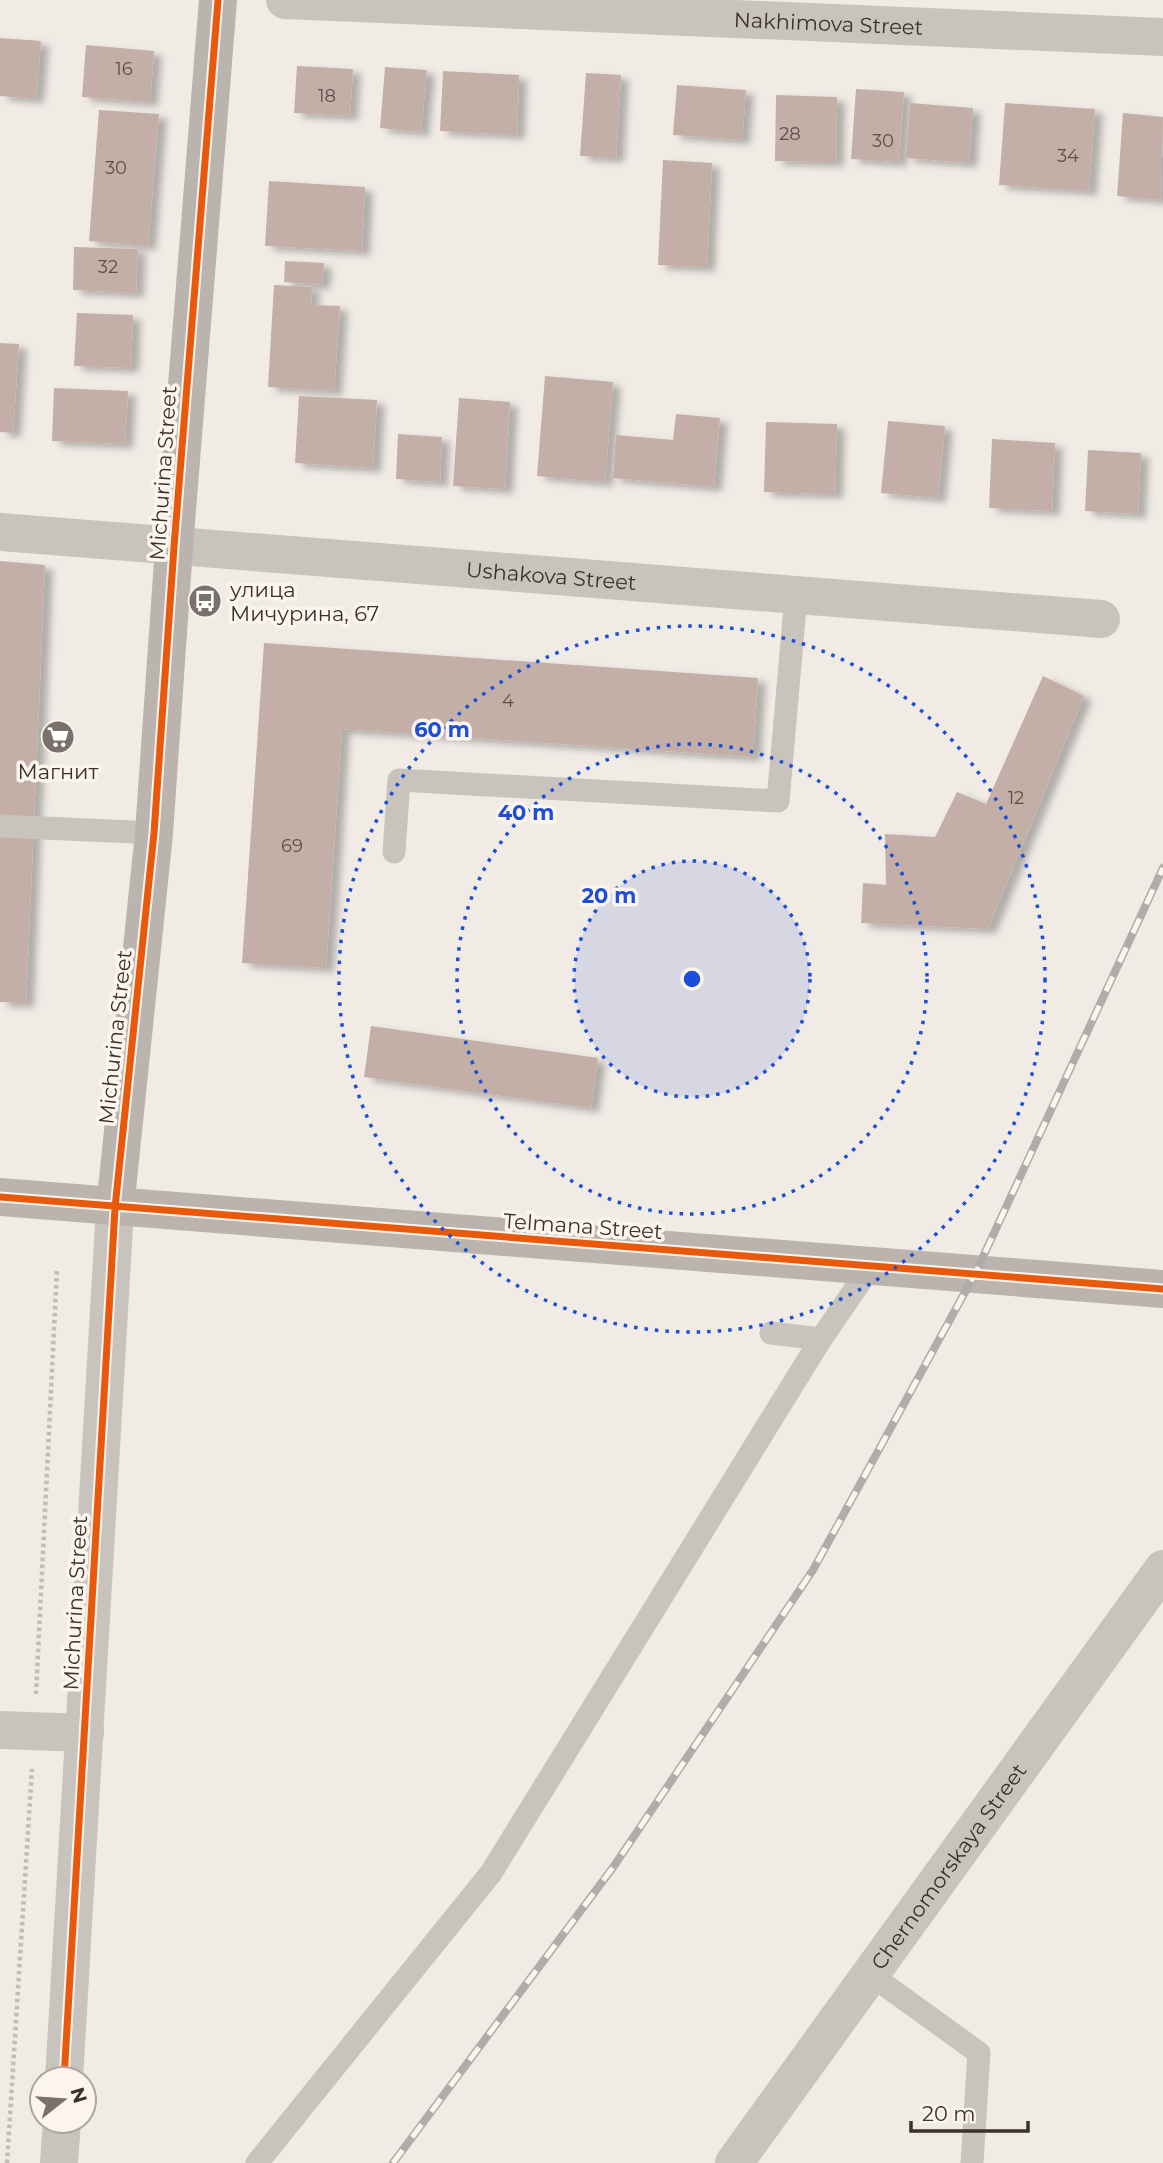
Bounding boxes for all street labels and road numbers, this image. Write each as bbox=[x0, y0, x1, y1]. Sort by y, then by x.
street label: Nakhimova Street bbox=[733, 6, 924, 39]
street label: Michurina Street bbox=[144, 385, 182, 561]
street label: Ushakova Street bbox=[465, 556, 637, 595]
street label: Michurina Street bbox=[93, 949, 137, 1125]
street label: Telmana Street bbox=[503, 1208, 663, 1244]
street label: Michurina Street bbox=[58, 1515, 92, 1691]
street label: Chernomorskaya Street bbox=[865, 1758, 1031, 1974]

